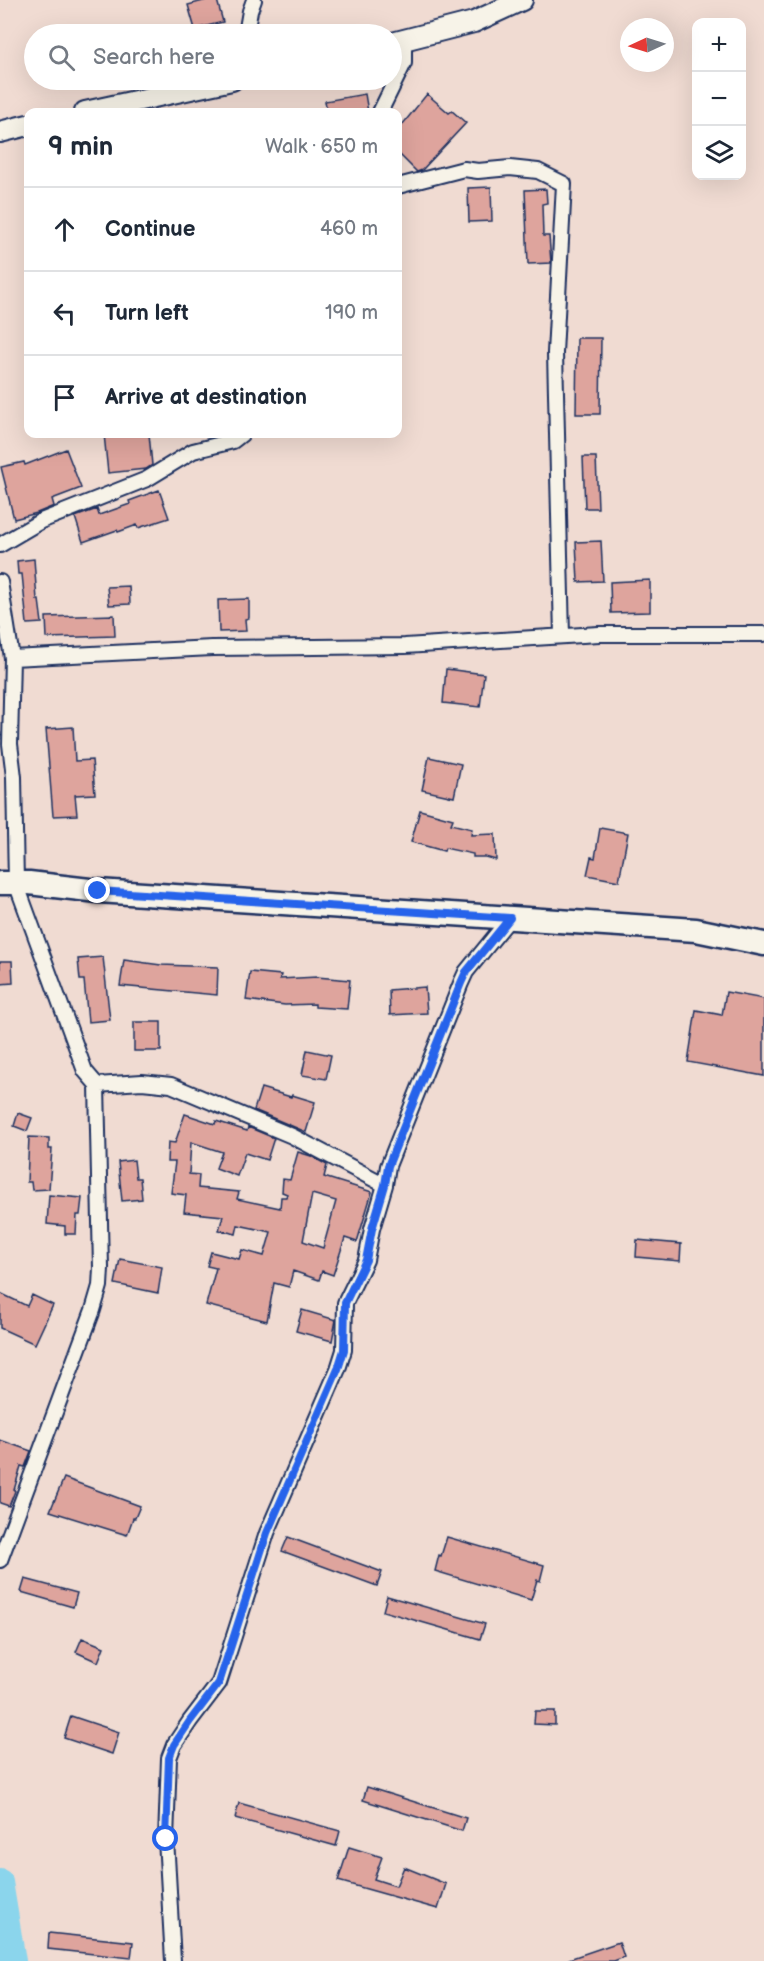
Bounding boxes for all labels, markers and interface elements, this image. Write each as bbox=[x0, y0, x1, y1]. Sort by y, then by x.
north arrow bbox=[620, 18, 674, 72]
map controls bbox=[692, 18, 746, 180]
button: + bbox=[692, 18, 746, 72]
search box bbox=[24, 24, 402, 90]
icon: search bbox=[45, 41, 78, 74]
text: Search here bbox=[93, 44, 215, 71]
button: − bbox=[692, 72, 746, 126]
button: layers bbox=[692, 126, 746, 180]
text: 9 min bbox=[48, 132, 113, 163]
text: Walk · 650 m bbox=[265, 135, 378, 159]
icon: ahead bbox=[48, 213, 81, 246]
text: Continue bbox=[105, 216, 195, 243]
text: 460 m bbox=[320, 217, 378, 241]
icon: left bbox=[48, 297, 81, 330]
text: Turn left bbox=[105, 300, 189, 327]
text: 190 m bbox=[325, 301, 378, 325]
icon: arrive bbox=[48, 381, 81, 414]
text: Arrive at destination bbox=[105, 384, 307, 411]
route end bbox=[84, 877, 110, 903]
route start bbox=[152, 1825, 178, 1851]

